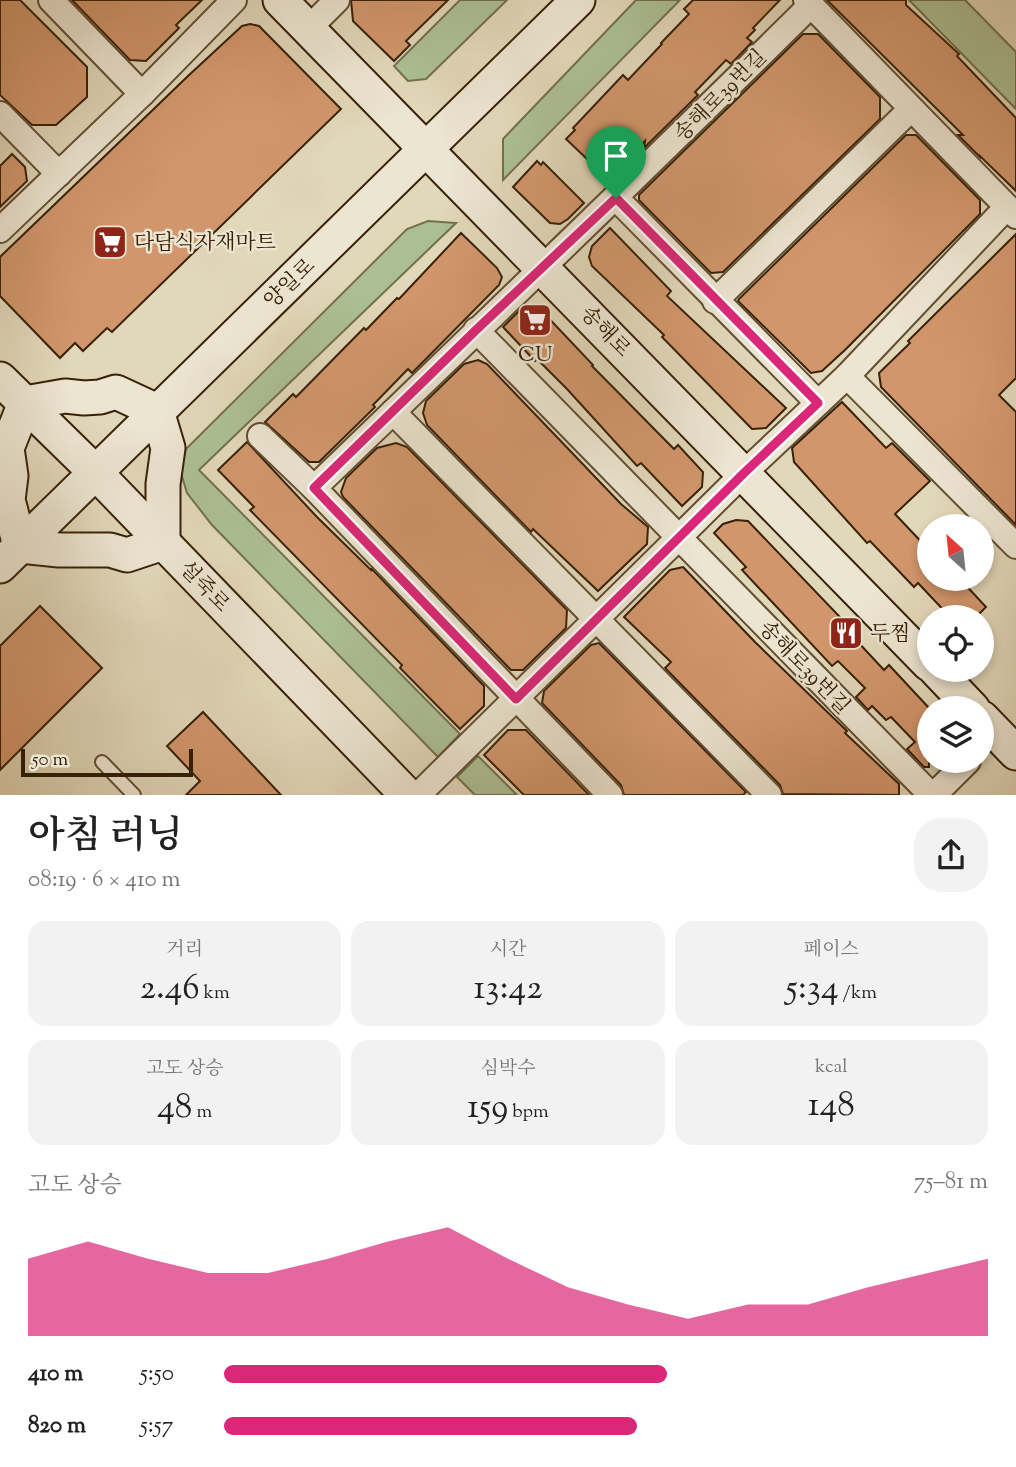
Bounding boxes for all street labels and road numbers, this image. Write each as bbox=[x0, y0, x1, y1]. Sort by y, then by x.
street label: 송해로39번길 bbox=[668, 43, 774, 149]
street label: 양일로 bbox=[258, 253, 323, 316]
street label: 송해로 bbox=[573, 300, 636, 365]
street label: 설죽로 bbox=[172, 555, 235, 620]
street label: 송해로39번길 bbox=[751, 615, 856, 722]

